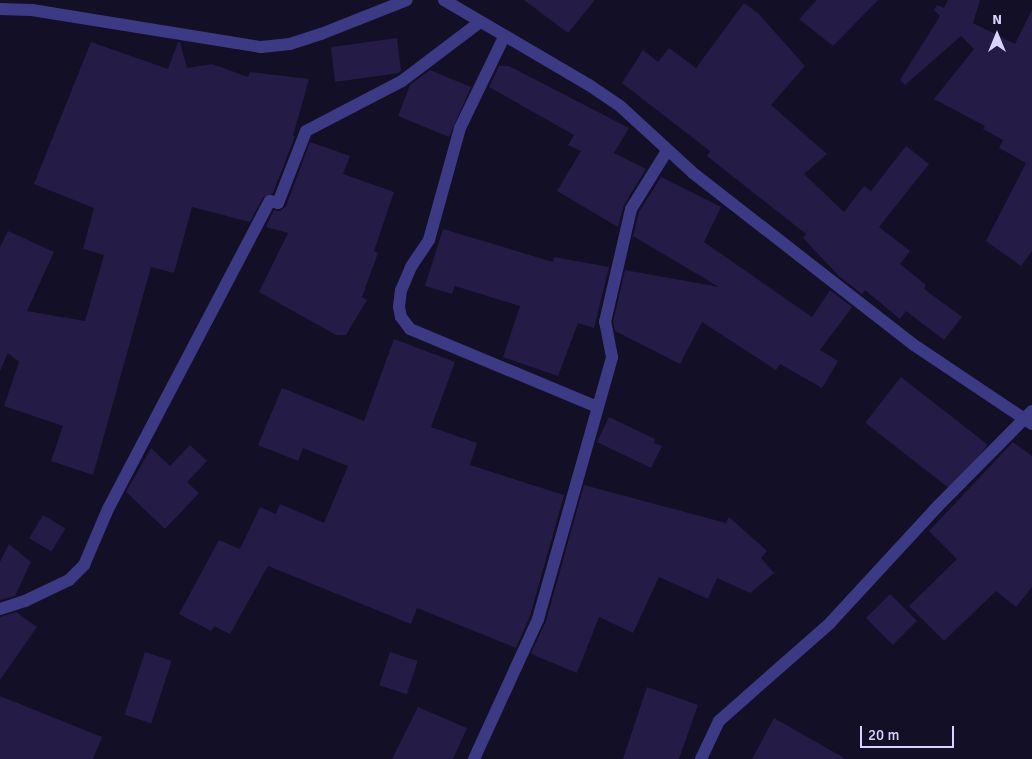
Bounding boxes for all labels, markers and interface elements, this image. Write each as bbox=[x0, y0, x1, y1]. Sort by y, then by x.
north arrow bbox=[972, 10, 1022, 60]
text: N bbox=[992, 11, 1002, 28]
scale bar bbox=[862, 716, 956, 748]
text: 20 m bbox=[868, 726, 899, 744]

